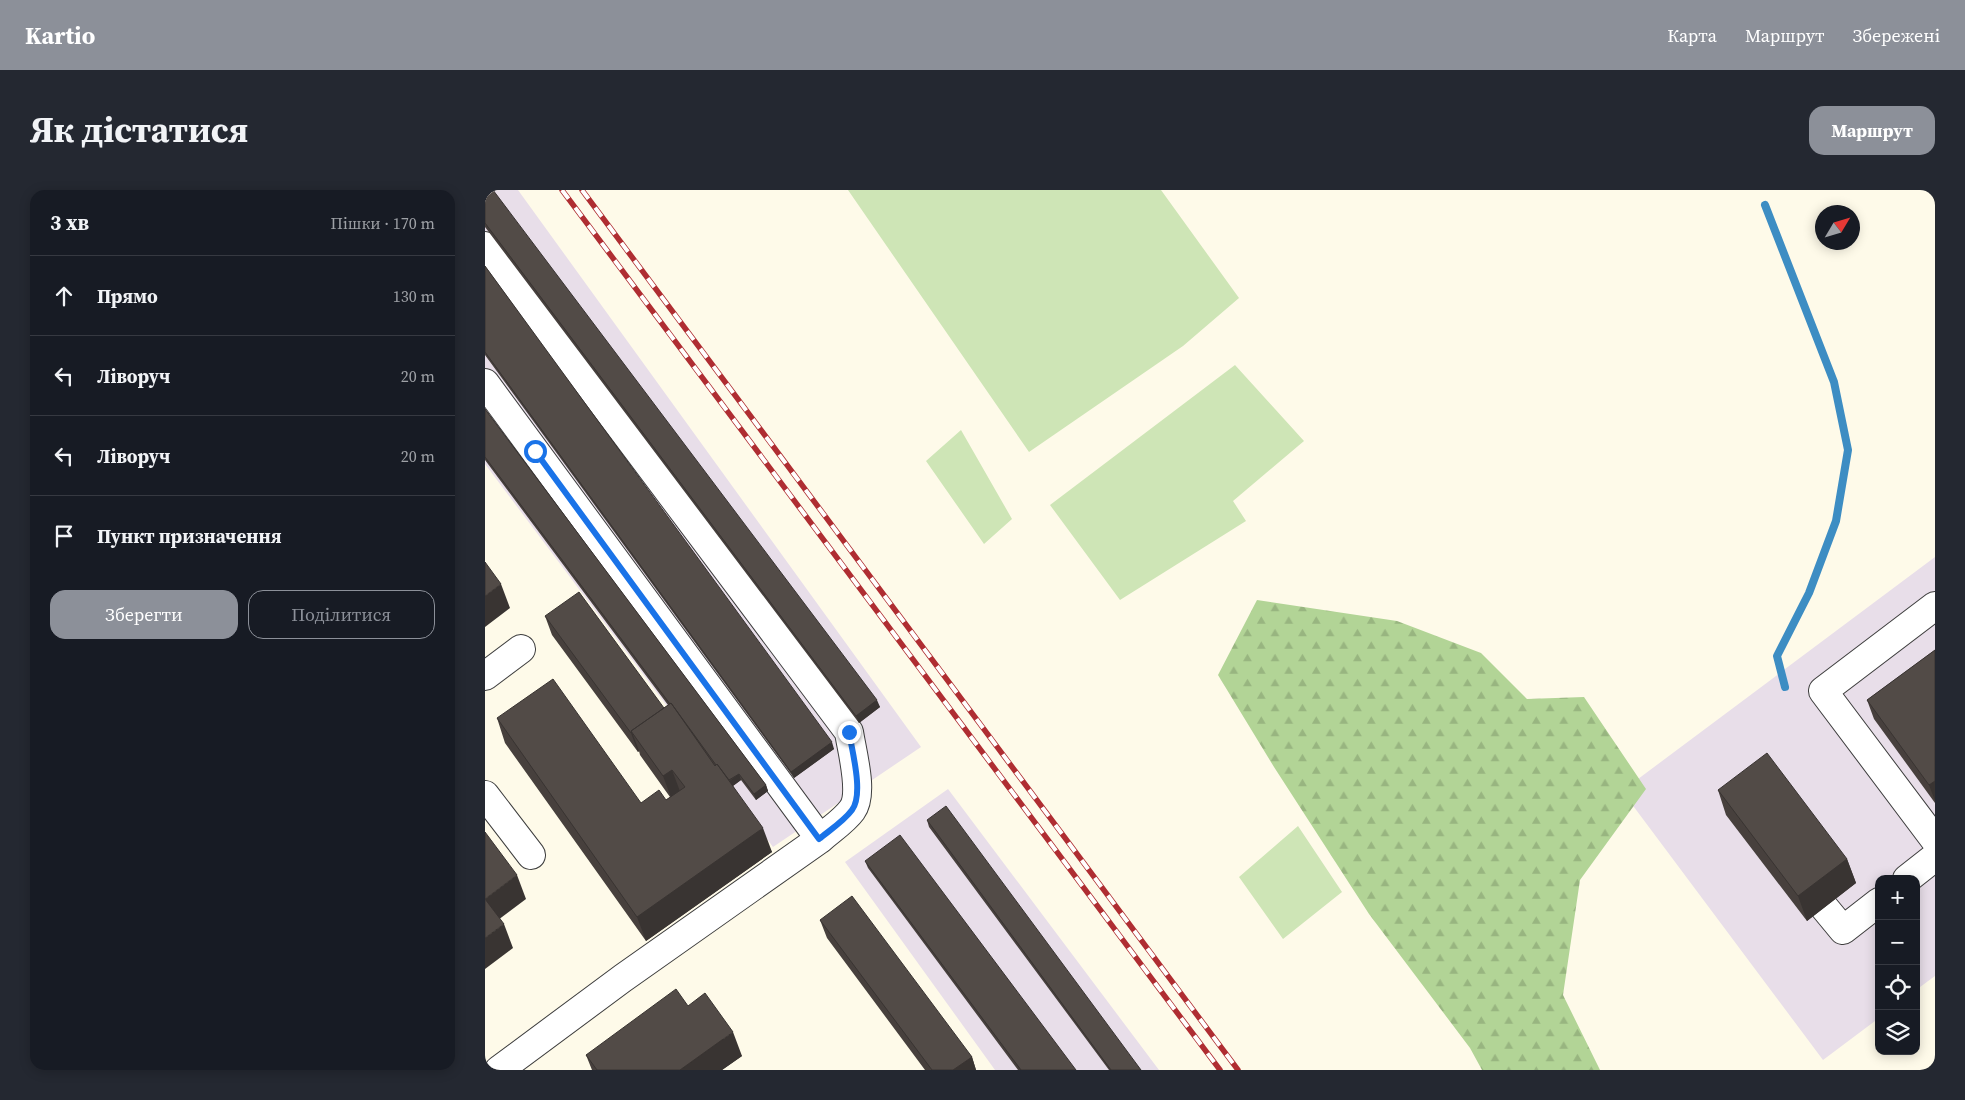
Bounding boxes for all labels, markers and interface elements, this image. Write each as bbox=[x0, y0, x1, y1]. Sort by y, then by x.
text: Kartio bbox=[25, 19, 95, 52]
text: Карта bbox=[1667, 23, 1717, 48]
text: Маршрут bbox=[1745, 23, 1824, 48]
text: Збережені bbox=[1852, 23, 1940, 48]
text: Як дістатися bbox=[30, 106, 248, 154]
button: Маршрут bbox=[1809, 106, 1935, 155]
north arrow bbox=[1815, 205, 1860, 250]
text: 3 хв bbox=[50, 208, 89, 237]
text: Пішки · 170 m bbox=[331, 212, 435, 234]
icon: ahead bbox=[50, 282, 78, 310]
text: Прямо bbox=[97, 283, 158, 309]
text: 130 m bbox=[393, 285, 435, 307]
icon: left bbox=[50, 362, 78, 390]
text: Ліворуч bbox=[97, 363, 170, 389]
text: 20 m bbox=[401, 365, 435, 387]
route start bbox=[524, 440, 547, 463]
icon: left bbox=[50, 442, 78, 470]
text: Ліворуч bbox=[97, 443, 170, 469]
text: 20 m bbox=[401, 445, 435, 467]
icon: arrive bbox=[50, 522, 78, 550]
text: Пункт призначення bbox=[97, 523, 282, 549]
button: Зберегти bbox=[50, 590, 238, 639]
button: Поділитися bbox=[248, 590, 435, 639]
route end bbox=[838, 721, 861, 744]
map controls bbox=[1875, 875, 1920, 1055]
button: + bbox=[1875, 875, 1920, 920]
button: − bbox=[1875, 920, 1920, 965]
button: locate bbox=[1875, 965, 1920, 1010]
button: layers bbox=[1875, 1010, 1920, 1055]

